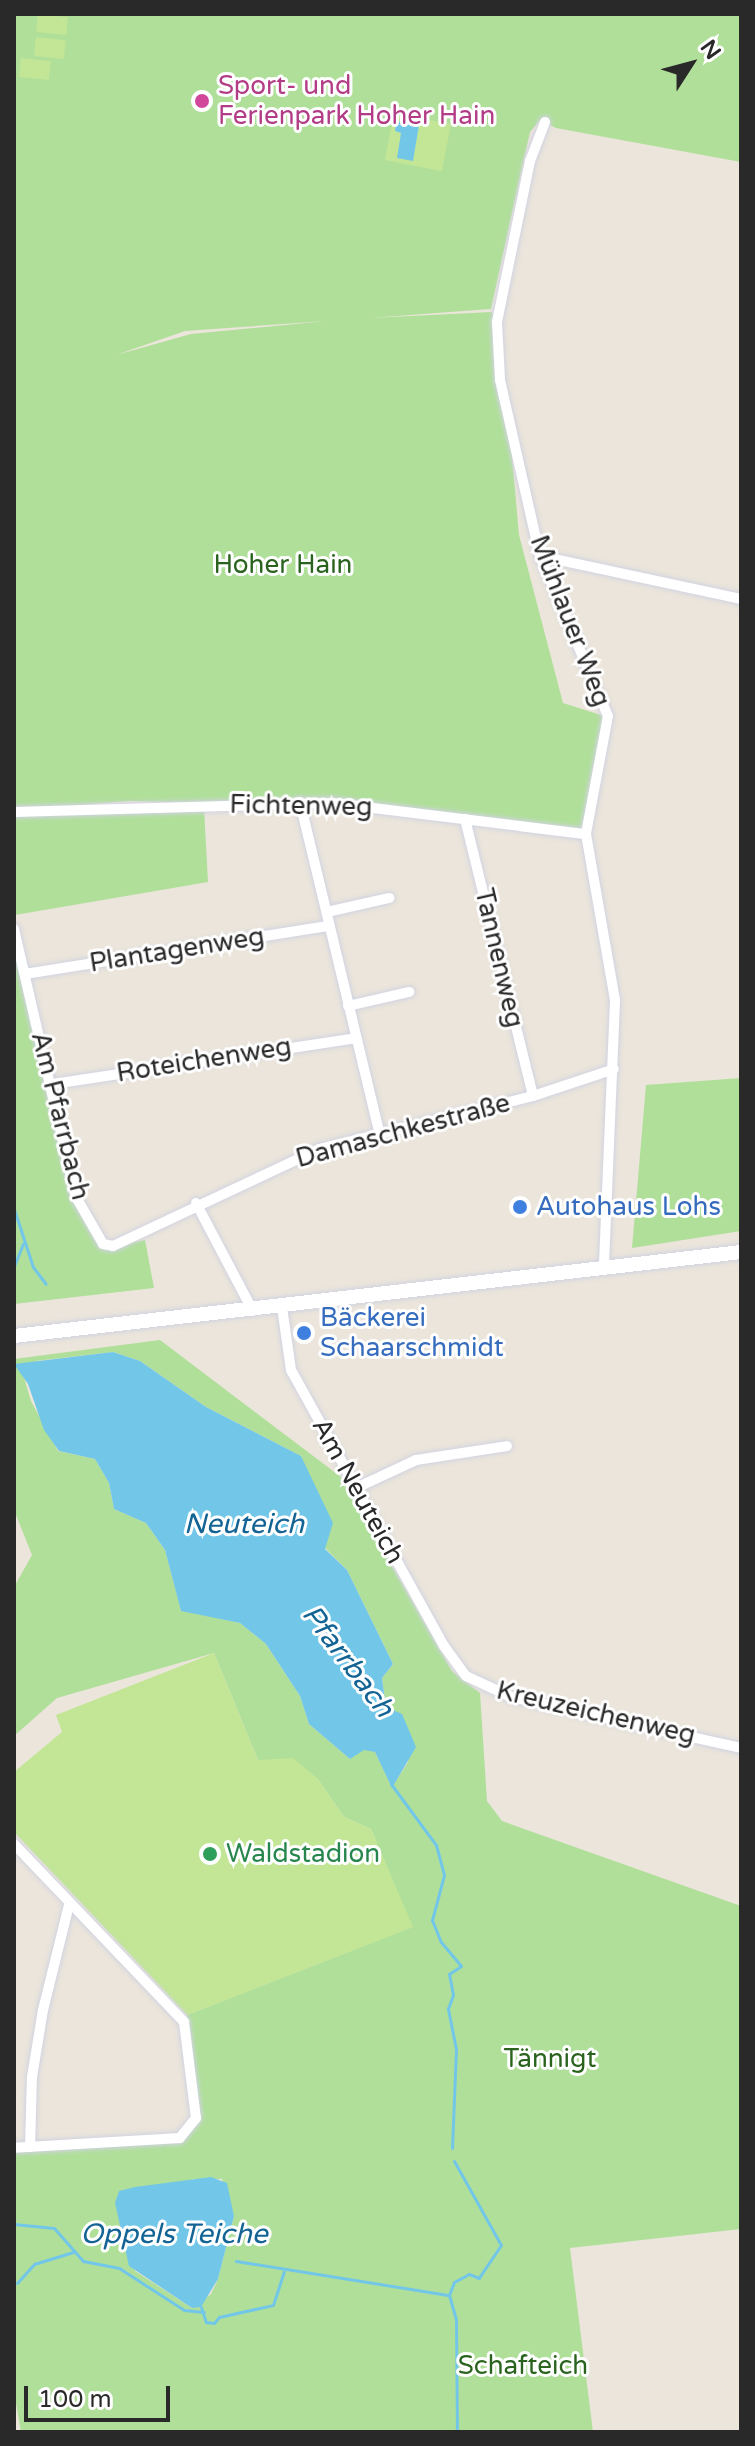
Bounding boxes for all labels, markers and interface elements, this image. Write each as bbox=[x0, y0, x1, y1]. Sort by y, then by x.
north arrow bbox=[651, 24, 731, 104]
text: N bbox=[695, 35, 726, 65]
place label: Sport- und Ferienpark Hoher Hain bbox=[218, 70, 495, 132]
marker: Sport- und Ferienpark Hoher Hain bbox=[193, 92, 211, 110]
street label: Mühlauer Weg bbox=[523, 531, 617, 711]
park label: Hoher Hain bbox=[214, 549, 352, 581]
street label: Fichtenweg bbox=[229, 789, 373, 823]
street label: Tannenweg bbox=[468, 885, 530, 1031]
street label: Plantagenweg bbox=[87, 921, 267, 979]
street label: Am Pfarrbach bbox=[24, 1029, 96, 1203]
street label: Roteichenweg bbox=[114, 1031, 294, 1089]
street label: Damaschkestraße bbox=[292, 1087, 514, 1175]
place label: Autohaus Lohs bbox=[536, 1191, 721, 1223]
marker: Autohaus Lohs bbox=[511, 1198, 529, 1216]
place label: Bäckerei Schaarschmidt bbox=[320, 1302, 504, 1364]
marker: Bäckerei Schaarschmidt bbox=[295, 1324, 313, 1342]
street label: Am Neuteich bbox=[305, 1413, 411, 1569]
water label: Neuteich bbox=[184, 1507, 304, 1541]
water label: Pfarrbach bbox=[295, 1598, 401, 1724]
street label: Kreuzeichenweg bbox=[493, 1675, 699, 1751]
place label: Waldstadion bbox=[226, 1838, 380, 1870]
marker: Waldstadion bbox=[201, 1845, 219, 1863]
park label: Tännigt bbox=[504, 2043, 596, 2075]
water label: Oppels Teiche bbox=[80, 2217, 268, 2251]
park label: Schafteich bbox=[458, 2350, 588, 2382]
scale bar bbox=[28, 2370, 174, 2420]
text: 100 m bbox=[38, 2385, 112, 2414]

